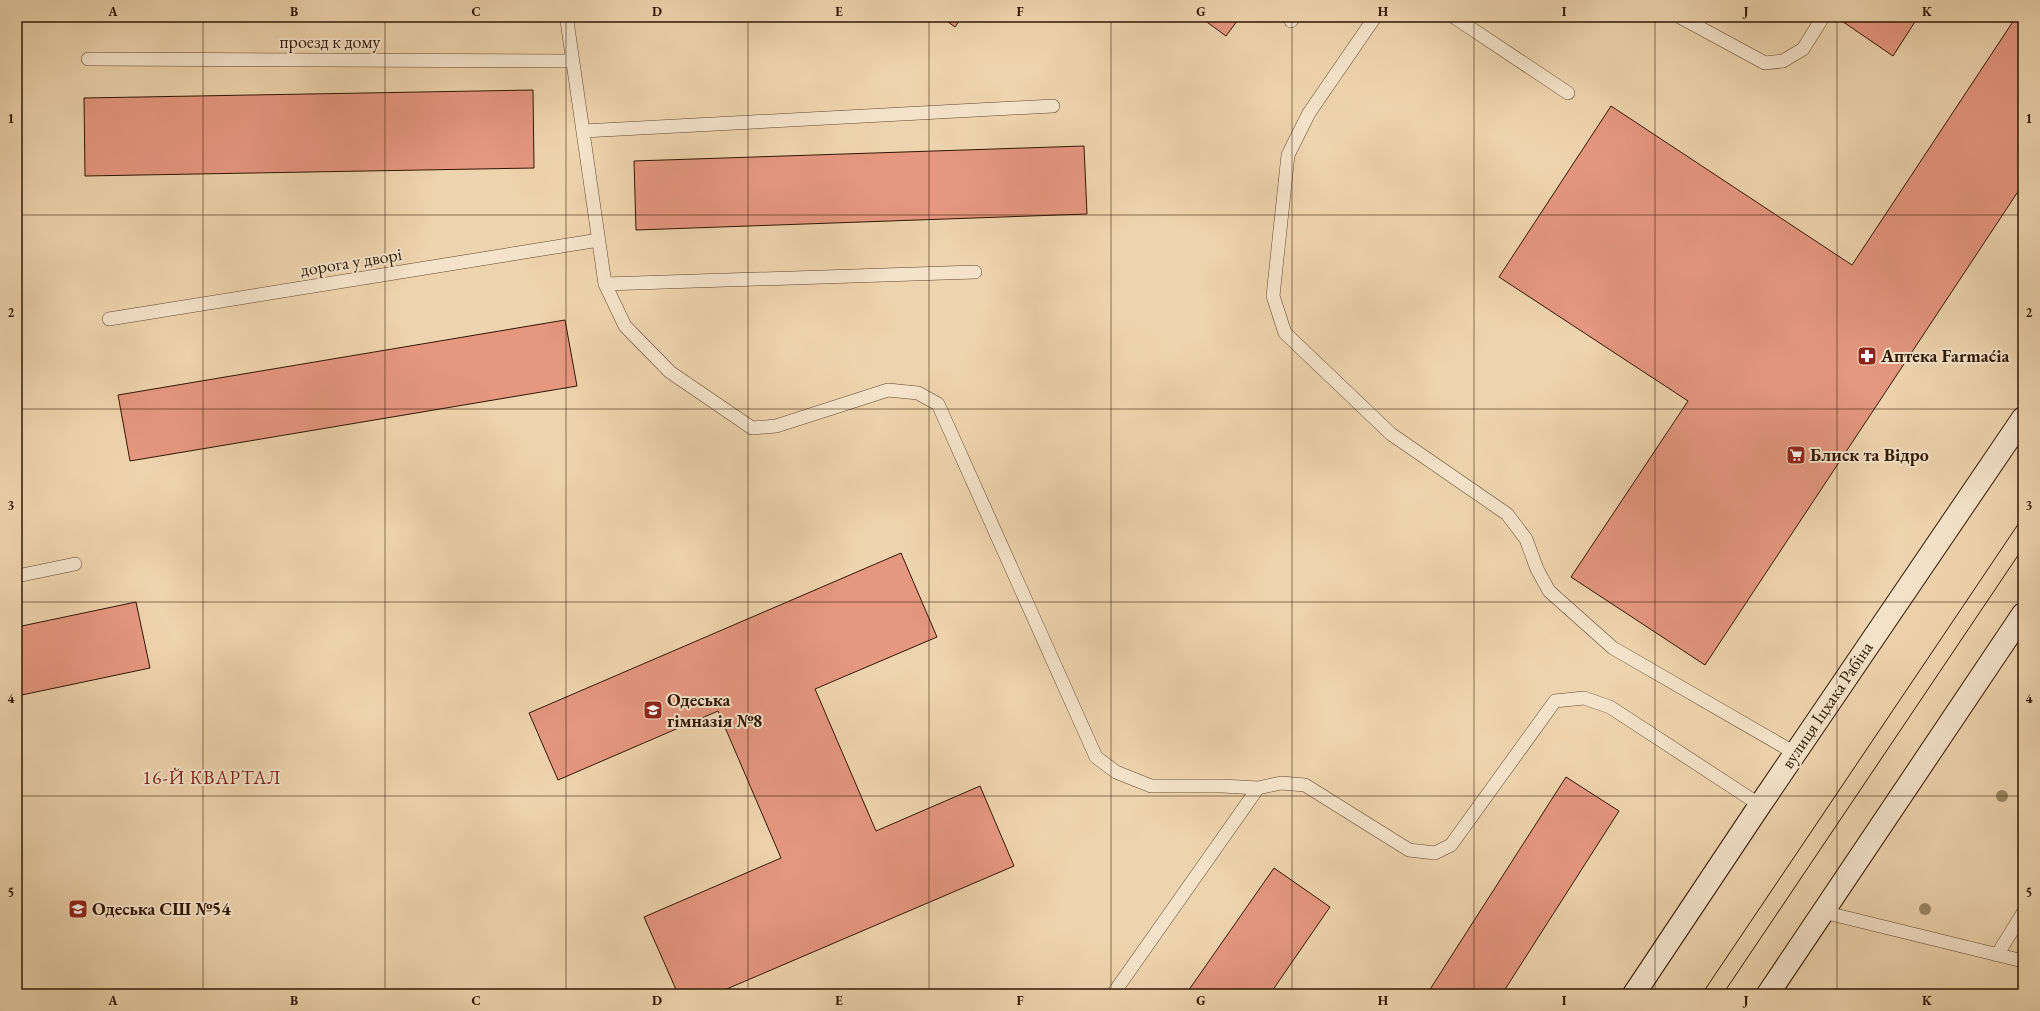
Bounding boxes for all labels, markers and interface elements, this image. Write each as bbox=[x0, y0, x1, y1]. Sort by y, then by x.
text: A bbox=[107, 3, 118, 20]
text: B bbox=[290, 3, 298, 20]
text: C bbox=[471, 3, 481, 20]
text: D bbox=[652, 3, 662, 20]
text: E bbox=[835, 3, 843, 20]
text: F bbox=[1016, 3, 1024, 20]
text: G bbox=[1196, 3, 1206, 20]
text: H bbox=[1378, 3, 1389, 20]
text: I bbox=[1562, 3, 1567, 20]
text: J bbox=[1742, 3, 1749, 20]
text: K bbox=[1922, 3, 1933, 20]
street label: проезд к дому bbox=[280, 30, 381, 53]
text: 1 bbox=[8, 110, 15, 127]
text: 1 bbox=[2026, 110, 2033, 127]
street label: дорога у дворі bbox=[299, 242, 404, 281]
text: 2 bbox=[8, 304, 15, 321]
text: 2 bbox=[2026, 304, 2033, 321]
place label: Аптека Farmaćia bbox=[1880, 344, 2009, 367]
pharmacy icon: Аптека Farmaćia bbox=[1856, 345, 1878, 367]
place label: Блиск та Відро bbox=[1810, 443, 1929, 466]
supermarket icon: Блиск та Відро bbox=[1785, 444, 1807, 466]
text: 3 bbox=[8, 497, 15, 514]
text: 3 bbox=[2026, 497, 2033, 514]
street label: вулиця Іцхака Рабіна bbox=[1776, 636, 1878, 773]
place label: Одеська гімназія №8 bbox=[667, 688, 762, 732]
text: 4 bbox=[8, 690, 15, 707]
text: 4 bbox=[2026, 690, 2033, 707]
school or university icon: Одеська гімназія №8 bbox=[642, 699, 664, 721]
district label: 16-Й КВАРТАЛ bbox=[142, 765, 282, 790]
text: 5 bbox=[8, 884, 14, 901]
text: 5 bbox=[2026, 884, 2032, 901]
place label: Одеська СШ №54 bbox=[92, 897, 231, 920]
school or university icon: Одеська СШ №54 bbox=[67, 898, 89, 920]
text: A bbox=[107, 992, 118, 1009]
text: B bbox=[290, 992, 298, 1009]
text: C bbox=[471, 992, 481, 1009]
text: D bbox=[652, 992, 662, 1009]
text: E bbox=[835, 992, 843, 1009]
text: F bbox=[1016, 992, 1024, 1009]
text: G bbox=[1196, 992, 1206, 1009]
text: H bbox=[1378, 992, 1389, 1009]
text: I bbox=[1562, 992, 1567, 1009]
text: J bbox=[1742, 992, 1749, 1009]
text: K bbox=[1922, 992, 1933, 1009]

